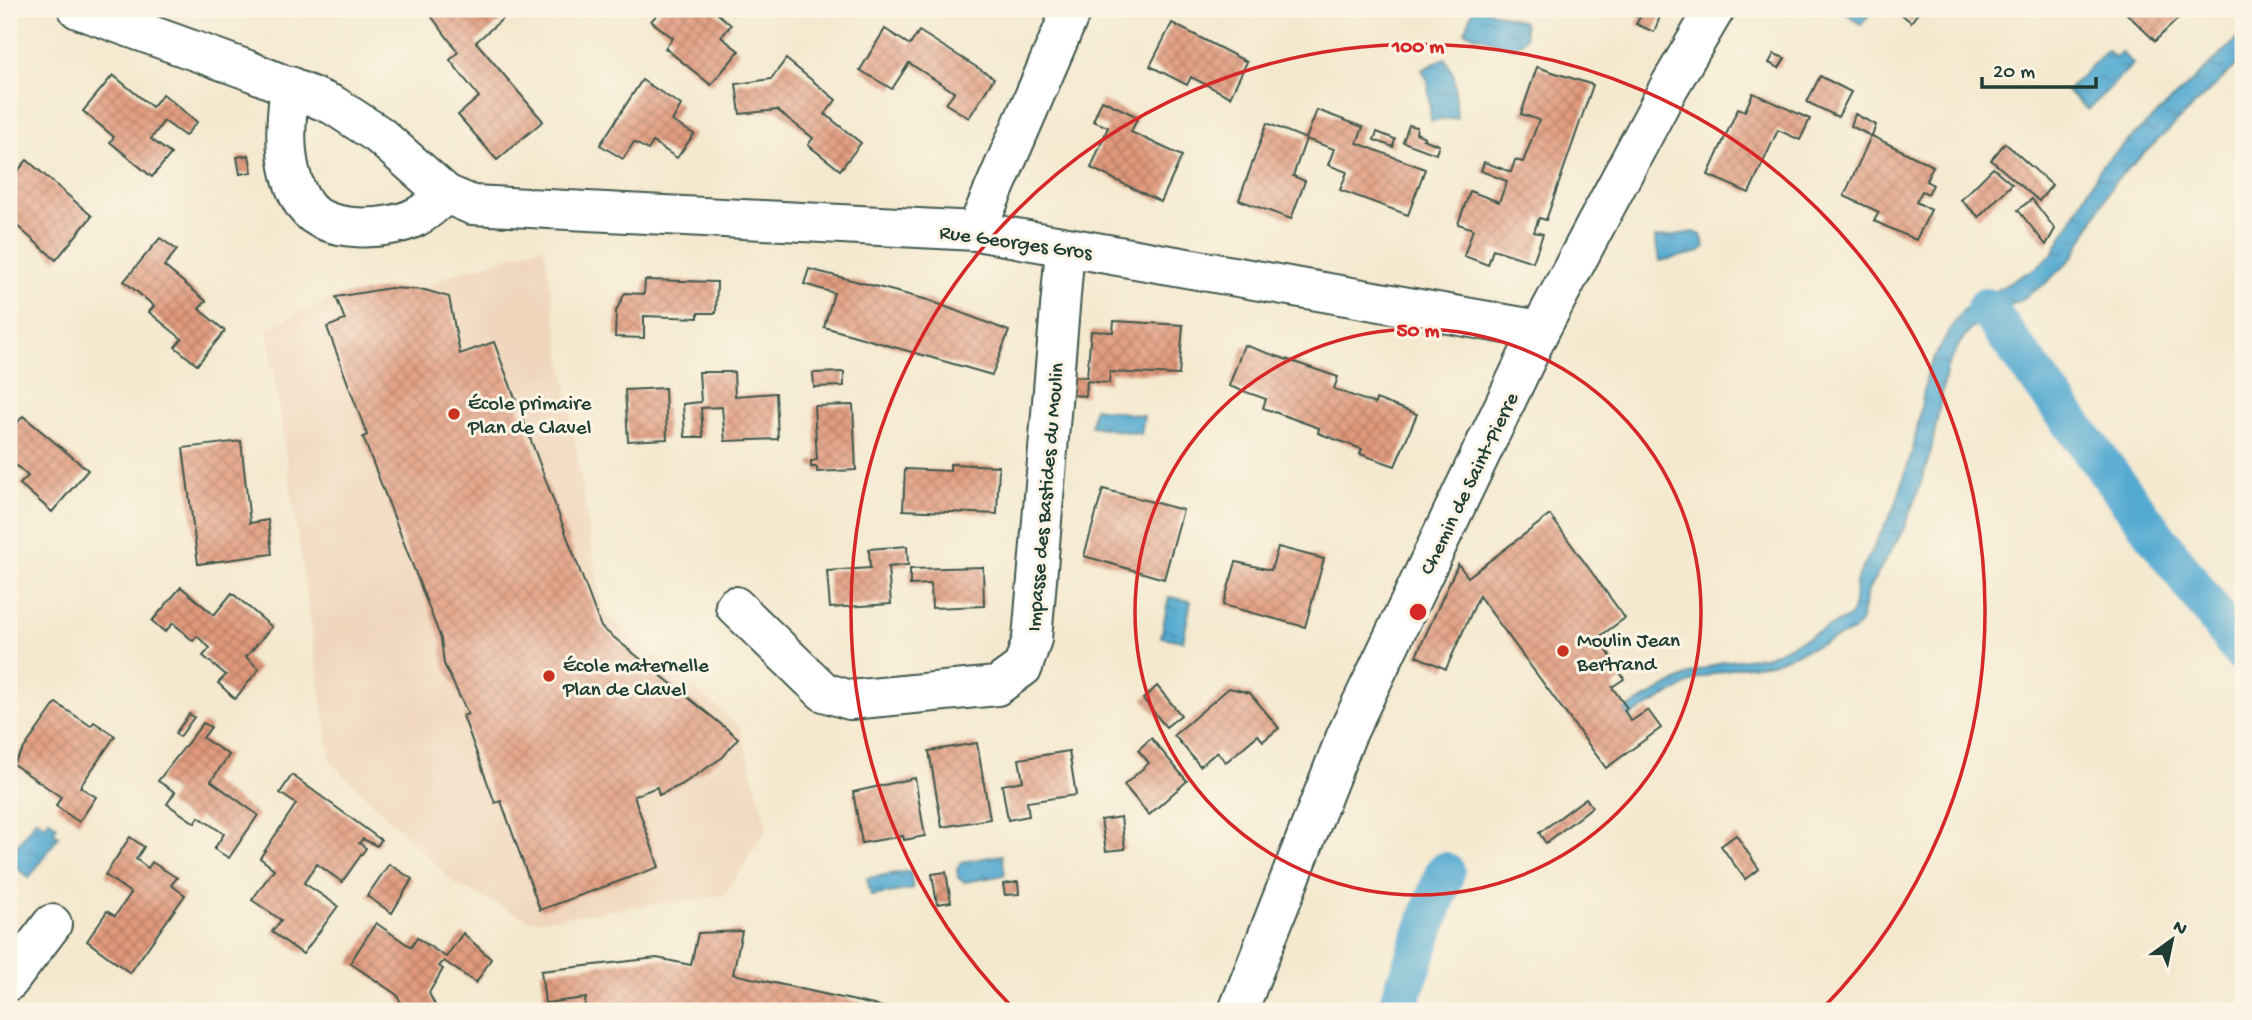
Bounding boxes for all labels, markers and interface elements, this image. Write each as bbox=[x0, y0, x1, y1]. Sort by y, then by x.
text: 100 m bbox=[1391, 36, 1444, 61]
scale bar bbox=[1982, 46, 2096, 90]
text: 20 m bbox=[1993, 61, 2035, 86]
street label: Rue Georges Gros bbox=[938, 221, 1095, 268]
text: 50 m bbox=[1397, 320, 1440, 345]
street label: Impasse des Bastides du Moulin bbox=[1023, 362, 1072, 633]
street label: Chemin de Saint-Pierre bbox=[1416, 388, 1527, 580]
place label: École primaire Plan de Clavel bbox=[467, 393, 592, 442]
marker: École primaire Plan de Clavel bbox=[446, 406, 462, 422]
centre of rings bbox=[1406, 600, 1430, 624]
place label: Moulin Jean Bertrand bbox=[1576, 630, 1680, 679]
marker: Moulin Jean Bertrand bbox=[1555, 643, 1571, 659]
place label: École maternelle Plan de Clavel bbox=[562, 655, 710, 704]
marker: École maternelle Plan de Clavel bbox=[541, 668, 557, 684]
north arrow bbox=[2136, 904, 2206, 974]
text: N bbox=[2168, 916, 2191, 942]

